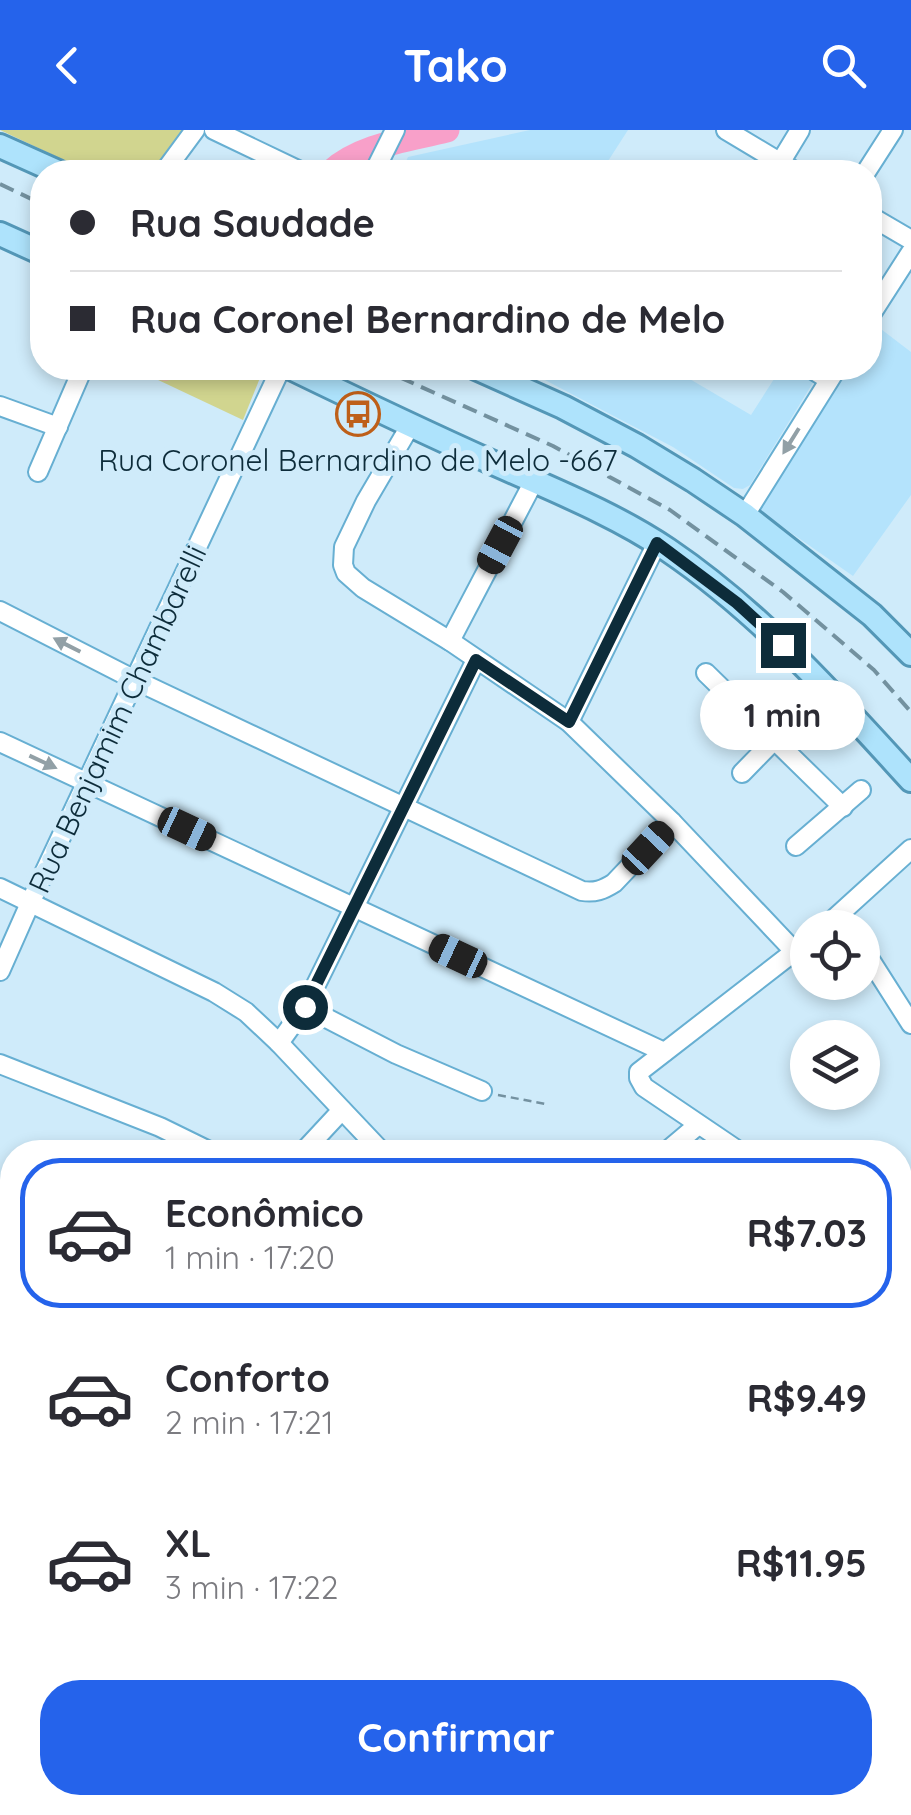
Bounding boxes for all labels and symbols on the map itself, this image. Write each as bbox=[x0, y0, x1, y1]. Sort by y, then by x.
bus stop icon: Rua Coronel Bernardino de Melo -667 bbox=[335, 391, 381, 437]
one-way arrow bbox=[783, 427, 800, 455]
place label: Rua Coronel Bernardino de Melo -667 bbox=[98, 441, 618, 479]
car bbox=[473, 511, 527, 579]
street label: Rua Benjamim Chambarelli bbox=[20, 539, 214, 899]
route end bbox=[761, 623, 806, 668]
one-way arrow bbox=[53, 637, 82, 654]
callout: 1 min bbox=[700, 680, 866, 750]
one-way arrow bbox=[29, 753, 58, 770]
car bbox=[153, 803, 221, 855]
car bbox=[617, 816, 679, 880]
car bbox=[424, 930, 492, 982]
route start bbox=[283, 985, 328, 1030]

